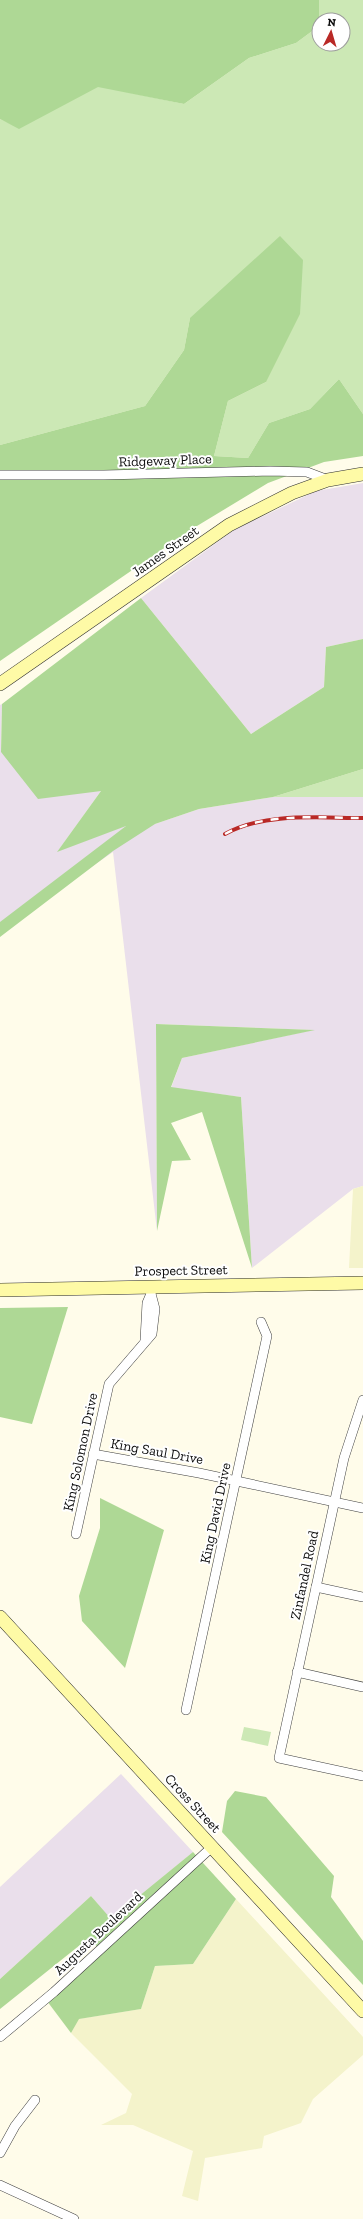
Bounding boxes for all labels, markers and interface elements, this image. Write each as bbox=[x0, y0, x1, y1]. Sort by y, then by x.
north arrow bbox=[311, 12, 351, 52]
text: N bbox=[327, 16, 337, 29]
street label: Ridgeway Place bbox=[118, 450, 212, 471]
street label: James Street bbox=[129, 522, 203, 581]
street label: Prospect Street bbox=[134, 1261, 229, 1280]
street label: King Solomon Drive bbox=[60, 1391, 101, 1513]
street label: King Saul Drive bbox=[109, 1435, 205, 1468]
street label: King David Drive bbox=[196, 1461, 235, 1565]
street label: Zinfandel Road bbox=[287, 1529, 322, 1621]
street label: Cross Street bbox=[161, 1770, 225, 1837]
street label: Augusta Boulevard bbox=[51, 1888, 146, 1979]

